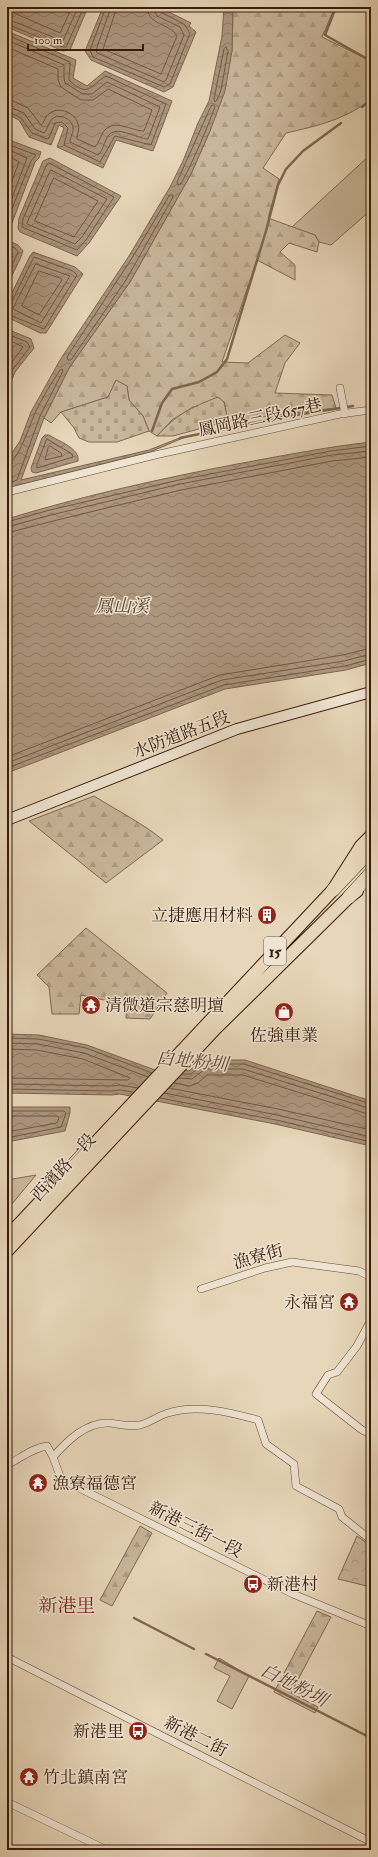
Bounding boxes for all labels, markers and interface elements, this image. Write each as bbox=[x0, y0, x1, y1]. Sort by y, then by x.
scale bar bbox=[28, 26, 143, 52]
text: 100 m bbox=[34, 33, 63, 48]
street label: 鳳岡路三段657巷 bbox=[196, 394, 324, 441]
water label: 鳳山溪 bbox=[95, 595, 151, 618]
street label: 水防道路五段 bbox=[130, 706, 233, 763]
building icon: 立捷應用材料 bbox=[256, 904, 278, 926]
place label: 立捷應用材料 bbox=[151, 905, 253, 926]
road number: 15 bbox=[264, 937, 286, 965]
temple icon: 清微道宗慈明壇 bbox=[80, 994, 102, 1016]
place label: 清微道宗慈明壇 bbox=[105, 995, 224, 1016]
shop icon: 佐強車業 bbox=[273, 1001, 295, 1023]
place label: 佐強車業 bbox=[250, 1025, 318, 1046]
water label: 白地粉圳 bbox=[155, 1046, 232, 1077]
street label: 西濱路一段 bbox=[27, 1129, 100, 1206]
street label: 漁寮街 bbox=[231, 1240, 285, 1273]
temple icon: 永福宮 bbox=[338, 1291, 360, 1313]
place label: 永福宮 bbox=[284, 1292, 335, 1313]
temple icon: 漁寮福德宮 bbox=[27, 1472, 49, 1494]
place label: 漁寮福德宮 bbox=[52, 1473, 137, 1494]
street label: 新港三街一段 bbox=[146, 1497, 246, 1562]
bus stop icon: 新港村 bbox=[242, 1573, 264, 1595]
place label: 新港村 bbox=[267, 1574, 318, 1595]
district label: 新港里 bbox=[38, 1594, 96, 1618]
water label: 白地粉圳 bbox=[256, 1659, 334, 1713]
street label: 新港二街 bbox=[161, 1712, 231, 1761]
bus stop icon: 新港里 bbox=[127, 1720, 149, 1742]
place label: 新港里 bbox=[73, 1721, 124, 1742]
temple icon: 竹北鎮南宮 bbox=[18, 1766, 40, 1788]
place label: 竹北鎮南宮 bbox=[43, 1767, 128, 1788]

